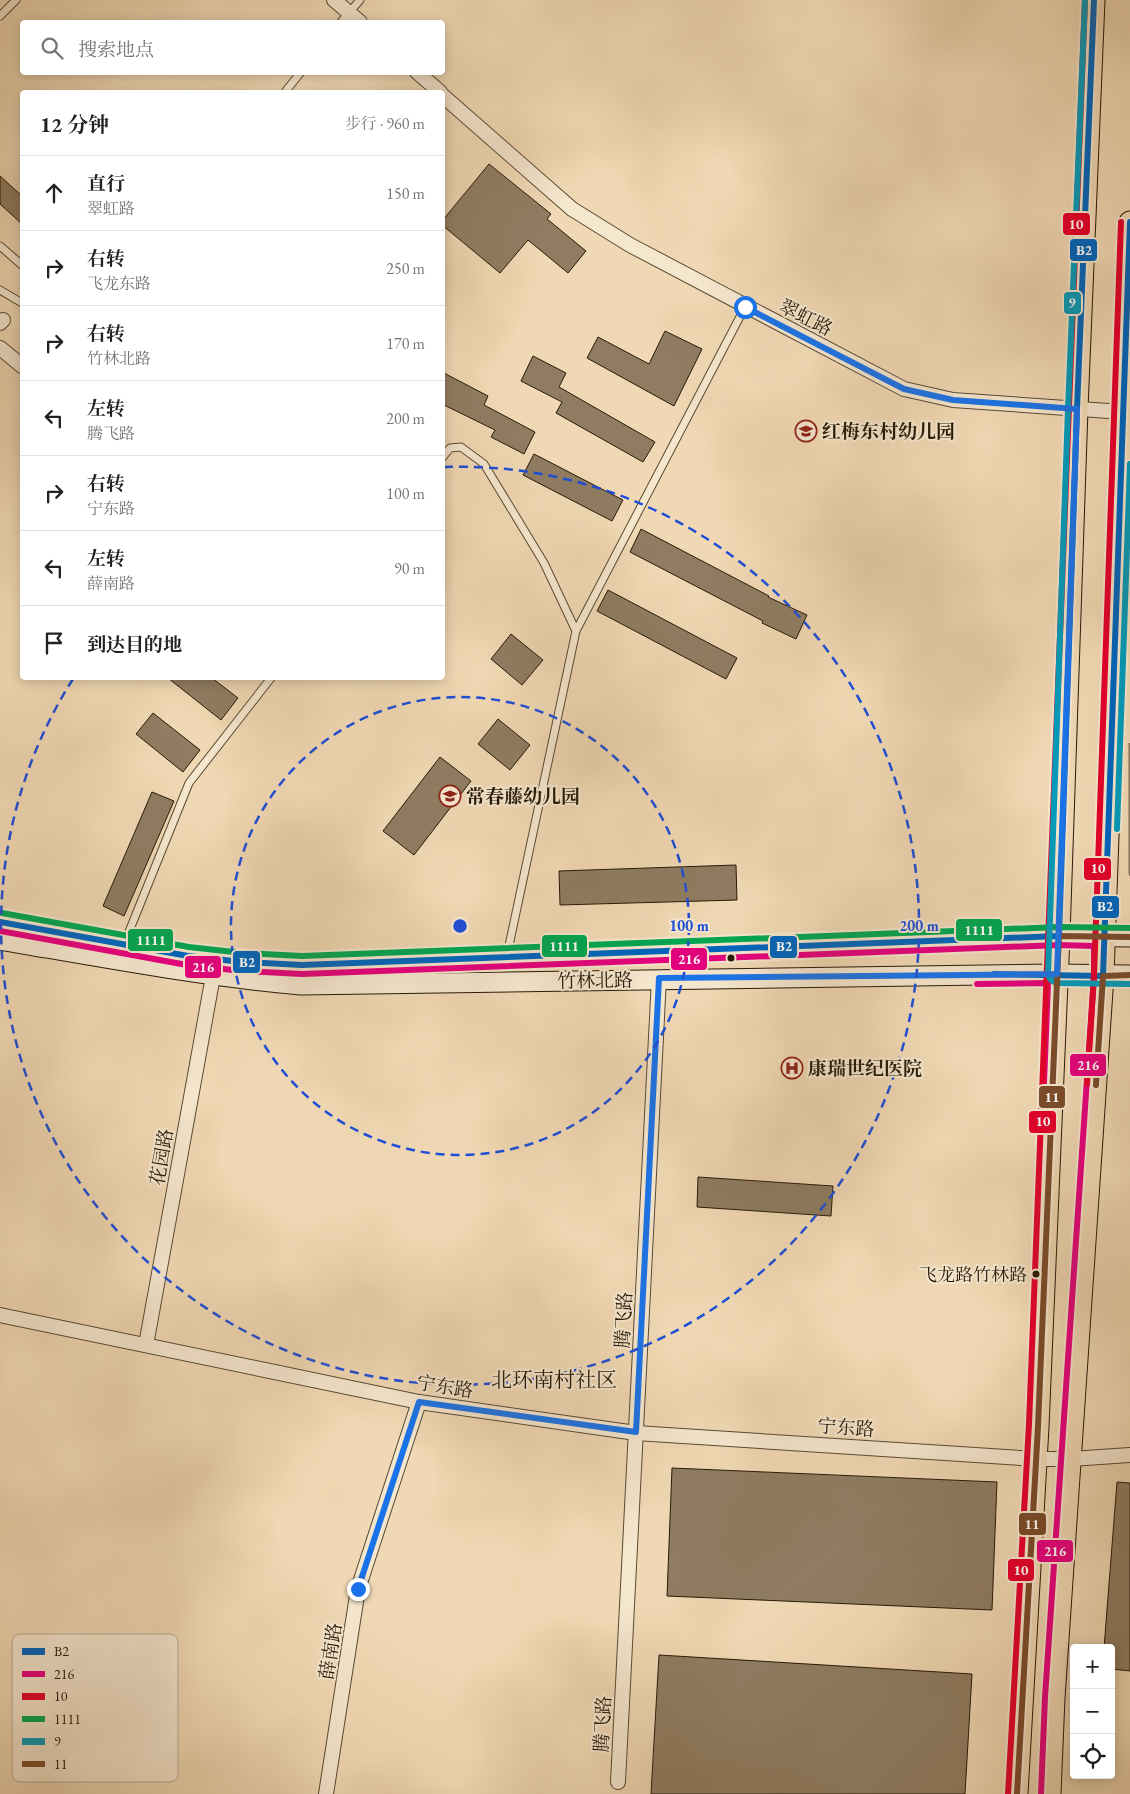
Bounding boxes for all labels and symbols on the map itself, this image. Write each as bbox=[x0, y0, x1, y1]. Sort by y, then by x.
line badge: 10 bbox=[1062, 212, 1091, 236]
text: 10 bbox=[1069, 215, 1084, 233]
line badge: B2 bbox=[1069, 238, 1098, 262]
text: B2 bbox=[1076, 241, 1093, 259]
line badge: 9 bbox=[1063, 291, 1082, 315]
street label: 翠虹路 bbox=[775, 293, 837, 342]
text: 9 bbox=[1068, 293, 1076, 311]
route start bbox=[734, 296, 757, 319]
school or university icon: 红梅东村幼儿园 bbox=[794, 419, 818, 443]
place label: 红梅东村幼儿园 bbox=[822, 419, 955, 444]
school or university icon: 常春藤幼儿园 bbox=[438, 784, 462, 808]
place label: 常春藤幼儿园 bbox=[466, 784, 580, 809]
line badge: 10 bbox=[1083, 857, 1112, 881]
text: 10 bbox=[1091, 859, 1106, 877]
line badge: B2 bbox=[1091, 895, 1120, 919]
text: B2 bbox=[1097, 897, 1114, 915]
text: 100 m bbox=[669, 916, 709, 935]
text: 200 m bbox=[899, 916, 939, 935]
centre of rings bbox=[451, 917, 469, 935]
line badge: 1111 bbox=[955, 918, 1003, 942]
text: 1111 bbox=[964, 921, 994, 939]
line badge: 1111 bbox=[127, 928, 174, 952]
text: 1111 bbox=[136, 931, 166, 949]
line badge: 1111 bbox=[541, 934, 588, 958]
line badge: B2 bbox=[769, 935, 798, 959]
text: 1111 bbox=[549, 937, 579, 955]
text: B2 bbox=[776, 937, 793, 955]
line badge: 216 bbox=[670, 947, 708, 971]
line badge: B2 bbox=[232, 950, 261, 974]
text: 216 bbox=[678, 950, 701, 968]
text: B2 bbox=[239, 953, 256, 971]
unlabelled marker bbox=[726, 953, 736, 963]
line badge: 216 bbox=[184, 955, 222, 979]
text: 216 bbox=[192, 958, 215, 976]
street label: 竹林北路 bbox=[557, 967, 633, 994]
line badge: 216 bbox=[1069, 1053, 1107, 1077]
hospital icon: 康瑞世纪医院 bbox=[780, 1056, 804, 1080]
place label: 康瑞世纪医院 bbox=[808, 1056, 922, 1081]
text: 216 bbox=[1077, 1056, 1100, 1074]
line badge: 11 bbox=[1038, 1085, 1066, 1109]
text: 11 bbox=[1045, 1088, 1059, 1106]
line badge: 10 bbox=[1028, 1110, 1057, 1134]
text: 10 bbox=[1036, 1112, 1051, 1130]
street label: 花园路 bbox=[144, 1127, 179, 1187]
place label: 飞龙路竹林路 bbox=[919, 1263, 1027, 1286]
marker: 飞龙路竹林路 bbox=[1031, 1269, 1041, 1279]
street label: 腾飞路 bbox=[610, 1291, 637, 1349]
district label: 北环南村社区 bbox=[491, 1366, 617, 1393]
street label: 宁东路 bbox=[415, 1370, 475, 1403]
street label: 宁东路 bbox=[817, 1413, 875, 1442]
line badge: 11 bbox=[1018, 1512, 1047, 1536]
text: 11 bbox=[1025, 1515, 1039, 1533]
line badge: 216 bbox=[1036, 1539, 1074, 1563]
text: 216 bbox=[1044, 1542, 1067, 1560]
line badge: 10 bbox=[1007, 1558, 1035, 1582]
text: 10 bbox=[1014, 1561, 1029, 1579]
route end bbox=[347, 1578, 370, 1601]
street label: 薛南路 bbox=[314, 1621, 347, 1681]
legend bbox=[12, 1634, 178, 1782]
text: B2 bbox=[54, 1642, 69, 1660]
text: 216 bbox=[54, 1665, 74, 1683]
text: 10 bbox=[54, 1687, 68, 1705]
street label: 腾飞路 bbox=[589, 1695, 616, 1753]
text: 1111 bbox=[54, 1710, 81, 1728]
text: 9 bbox=[54, 1732, 61, 1750]
text: 11 bbox=[54, 1755, 67, 1773]

